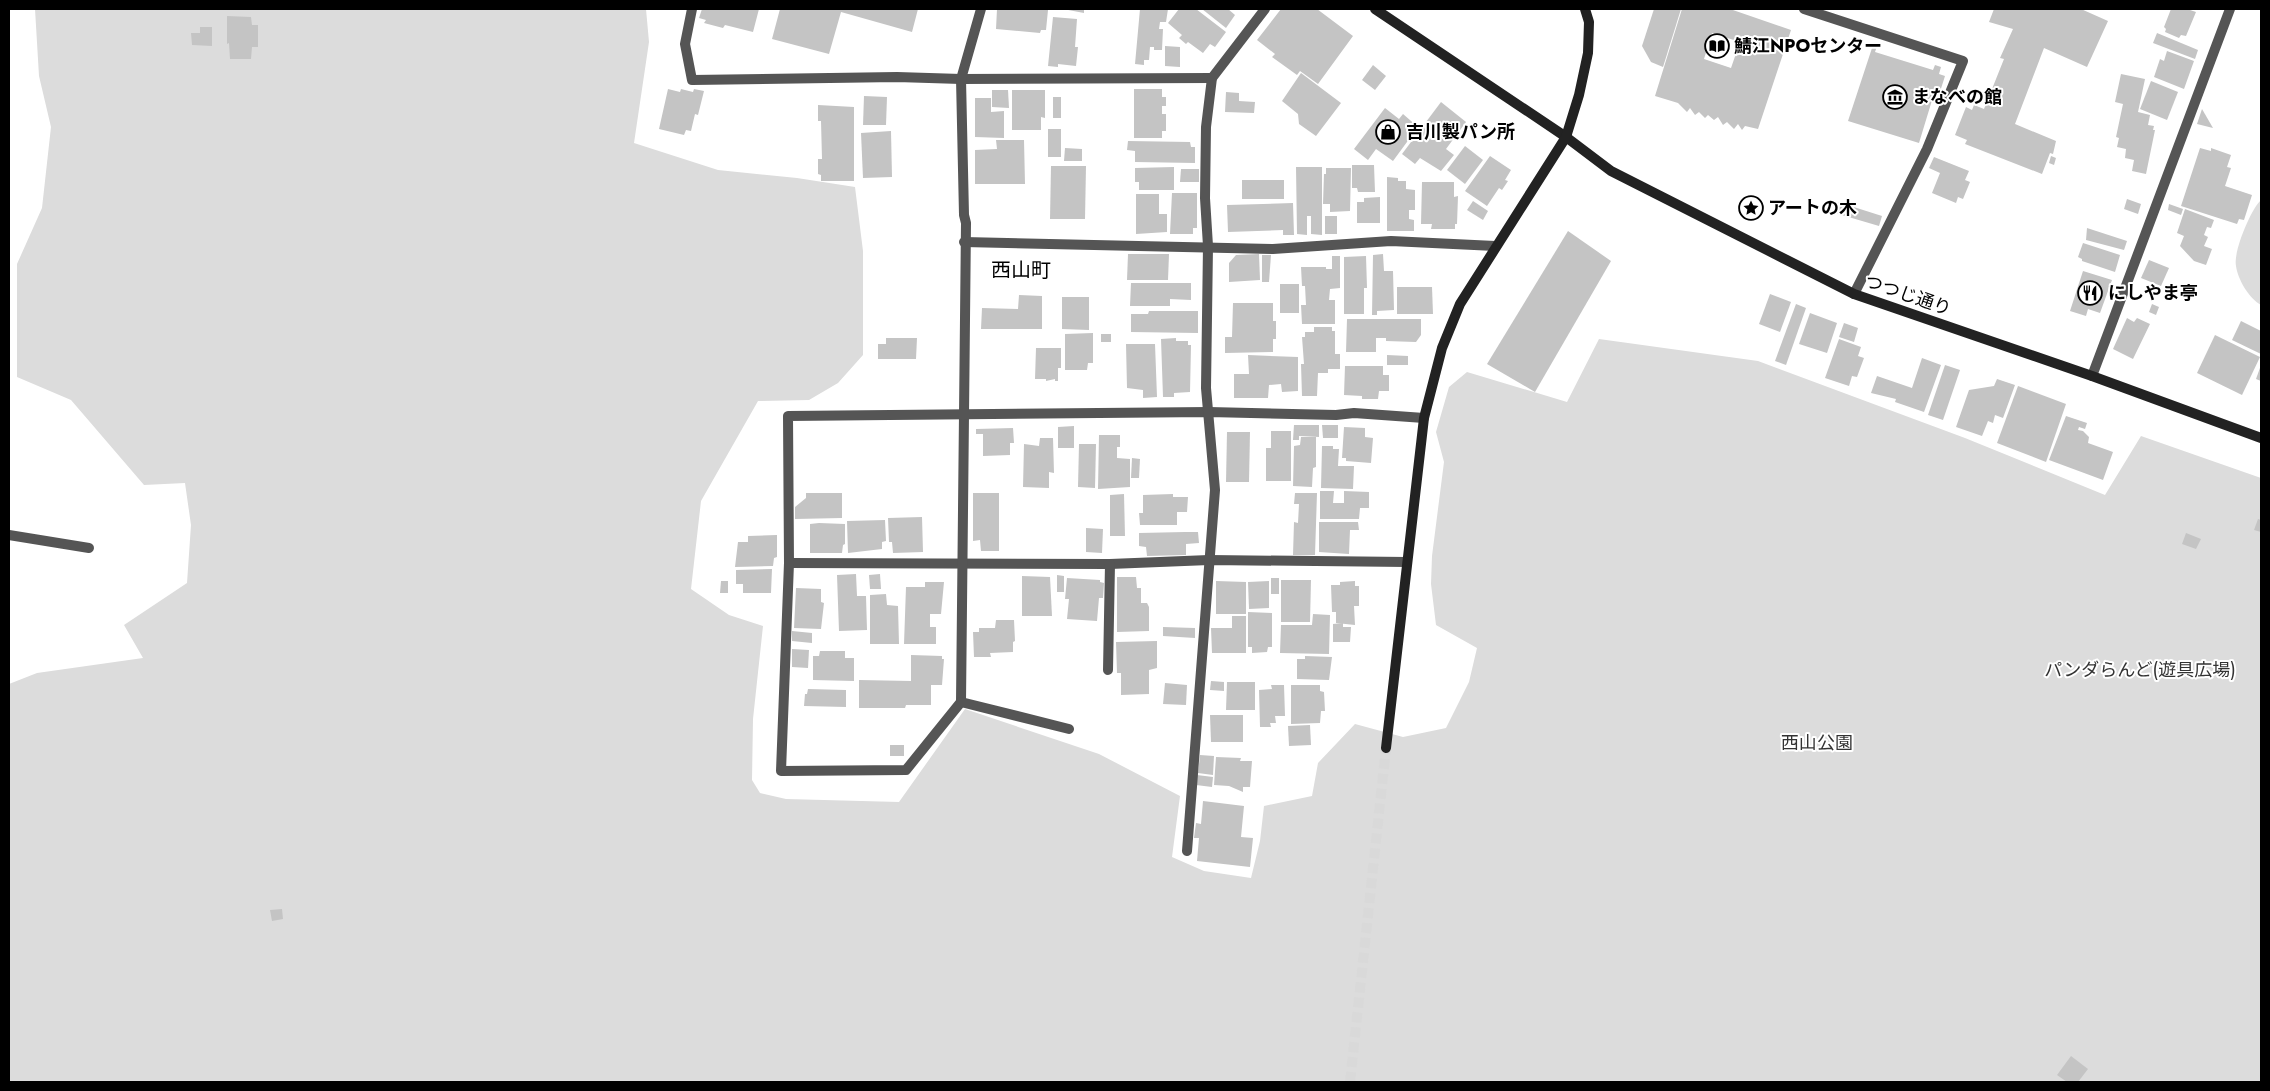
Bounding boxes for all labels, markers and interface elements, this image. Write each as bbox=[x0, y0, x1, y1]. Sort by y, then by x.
library icon: 鯖江NPOセンター bbox=[1704, 33, 1730, 59]
place label: 鯖江NPOセンター bbox=[1734, 33, 1882, 59]
museum icon: まなべの館 bbox=[1882, 84, 1908, 110]
place label: まなべの館 bbox=[1912, 84, 2002, 110]
shop icon: 吉川製パン所 bbox=[1375, 119, 1401, 145]
place label: 吉川製パン所 bbox=[1406, 119, 1515, 145]
place icon: アートの木 bbox=[1738, 195, 1764, 221]
place label: アートの木 bbox=[1768, 195, 1857, 221]
district label: 西山町 bbox=[991, 256, 1051, 285]
street label: つつじ通り bbox=[1861, 268, 1955, 322]
restaurant icon: にしやま亭 bbox=[2077, 280, 2103, 306]
place label: にしやま亭 bbox=[2108, 280, 2198, 306]
park label: パンダらんど(遊具広場) bbox=[2044, 657, 2236, 683]
park label: 西山公園 bbox=[1781, 730, 1853, 756]

